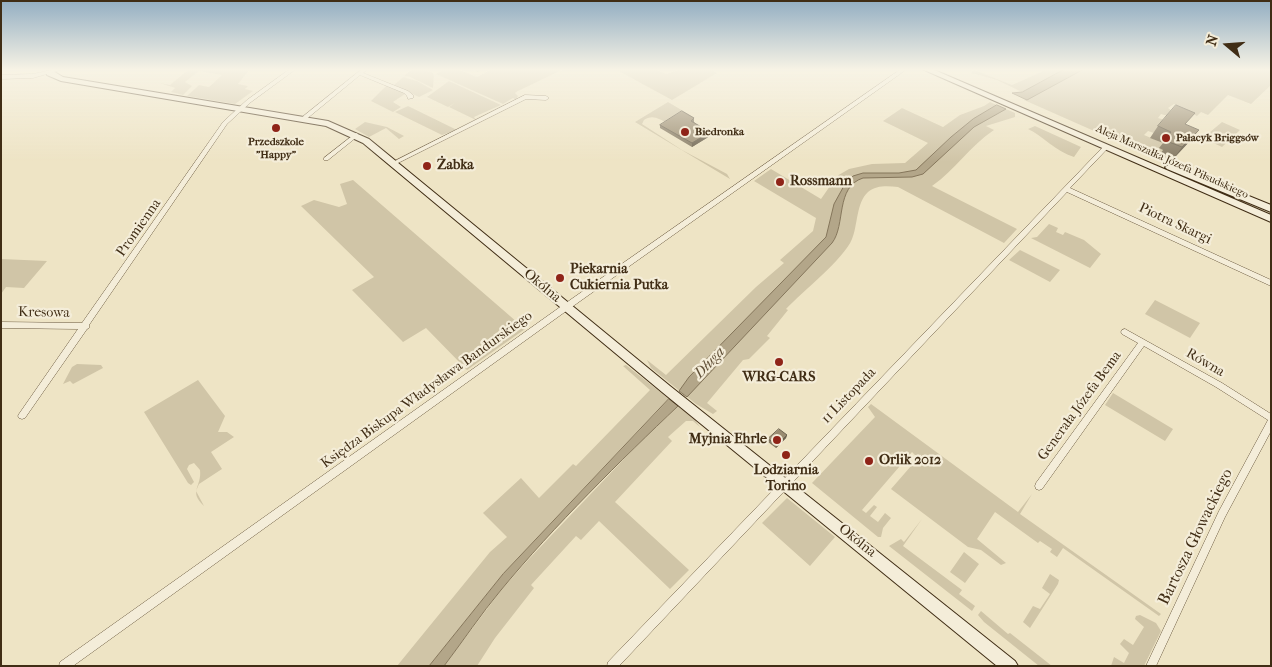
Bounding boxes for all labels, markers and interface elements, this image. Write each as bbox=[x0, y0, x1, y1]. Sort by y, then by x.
north arrow bbox=[1202, 20, 1252, 70]
text: N bbox=[1203, 33, 1222, 48]
marker: Przedszkole "Happy" bbox=[270, 122, 282, 134]
street label: Aleja Marszałka Józefa Piłsudskiego bbox=[1094, 122, 1250, 202]
place label: Biedronka bbox=[695, 125, 744, 139]
marker: Biedronka bbox=[679, 126, 691, 138]
place label: Pałacyk Briggsów bbox=[1176, 131, 1259, 145]
marker: Pałacyk Briggsów bbox=[1160, 132, 1172, 144]
place label: Przedszkole "Happy" bbox=[248, 135, 304, 161]
place label: Żabka bbox=[437, 158, 474, 174]
marker: Żabka bbox=[421, 160, 433, 172]
place label: Rossmann bbox=[790, 174, 852, 190]
marker: Rossmann bbox=[774, 176, 786, 188]
street label: Promienna bbox=[113, 196, 165, 260]
street label: Piotra Skargi bbox=[1136, 200, 1214, 248]
place label: Piekarnia Cukiernia Putka bbox=[570, 262, 668, 294]
street label: Okólna bbox=[520, 266, 564, 306]
marker: Piekarnia Cukiernia Putka bbox=[554, 272, 566, 284]
street label: Kresowa bbox=[18, 304, 70, 322]
street label: Księdza Biskupa Władysława Bandurskiego bbox=[318, 308, 536, 472]
water label: Długa bbox=[691, 344, 729, 382]
street label: Równa bbox=[1183, 345, 1227, 381]
street label: Generała Józefa Bema bbox=[1035, 348, 1125, 464]
marker: WRG-CARS bbox=[773, 356, 785, 368]
street label: 11 Listopada bbox=[818, 365, 880, 427]
place label: WRG-CARS bbox=[743, 370, 815, 386]
place label: Myjnia Ehrle bbox=[689, 432, 767, 448]
marker: Myjnia Ehrle bbox=[771, 434, 783, 446]
marker: Lodziarnia Torino bbox=[780, 449, 792, 461]
place label: Orlik 2012 bbox=[879, 453, 941, 469]
marker: Orlik 2012 bbox=[863, 455, 875, 467]
place label: Lodziarnia Torino bbox=[754, 463, 818, 496]
street label: Bartosza Głowackiego bbox=[1155, 466, 1237, 608]
street label: Okólna bbox=[835, 521, 879, 561]

